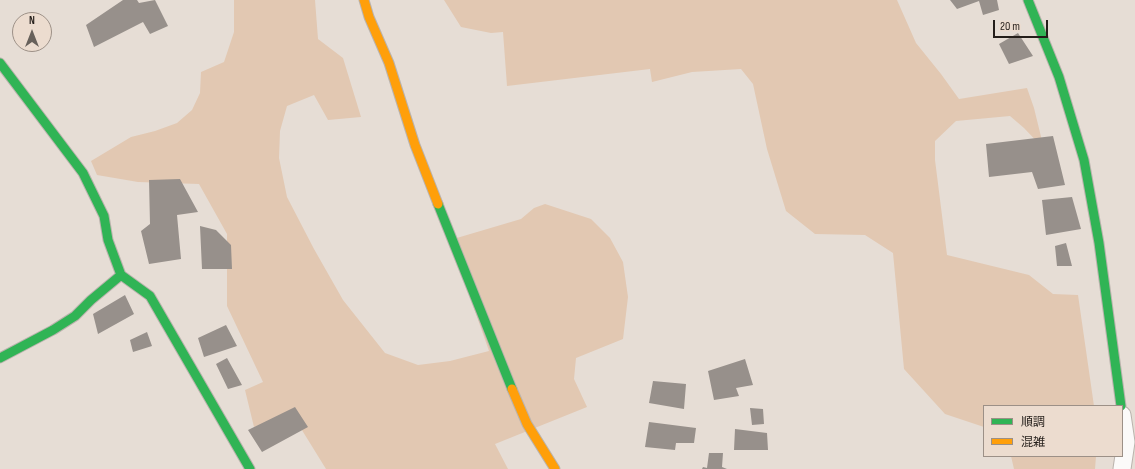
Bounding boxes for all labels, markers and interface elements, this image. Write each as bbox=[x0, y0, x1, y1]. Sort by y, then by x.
north arrow bbox=[12, 12, 52, 52]
scale bar bbox=[995, 12, 1050, 38]
text: N bbox=[29, 14, 35, 27]
text: 20 m bbox=[1000, 19, 1020, 34]
legend bbox=[983, 405, 1123, 457]
text: 順調 bbox=[1021, 415, 1045, 430]
text: 混雑 bbox=[1021, 435, 1045, 450]

